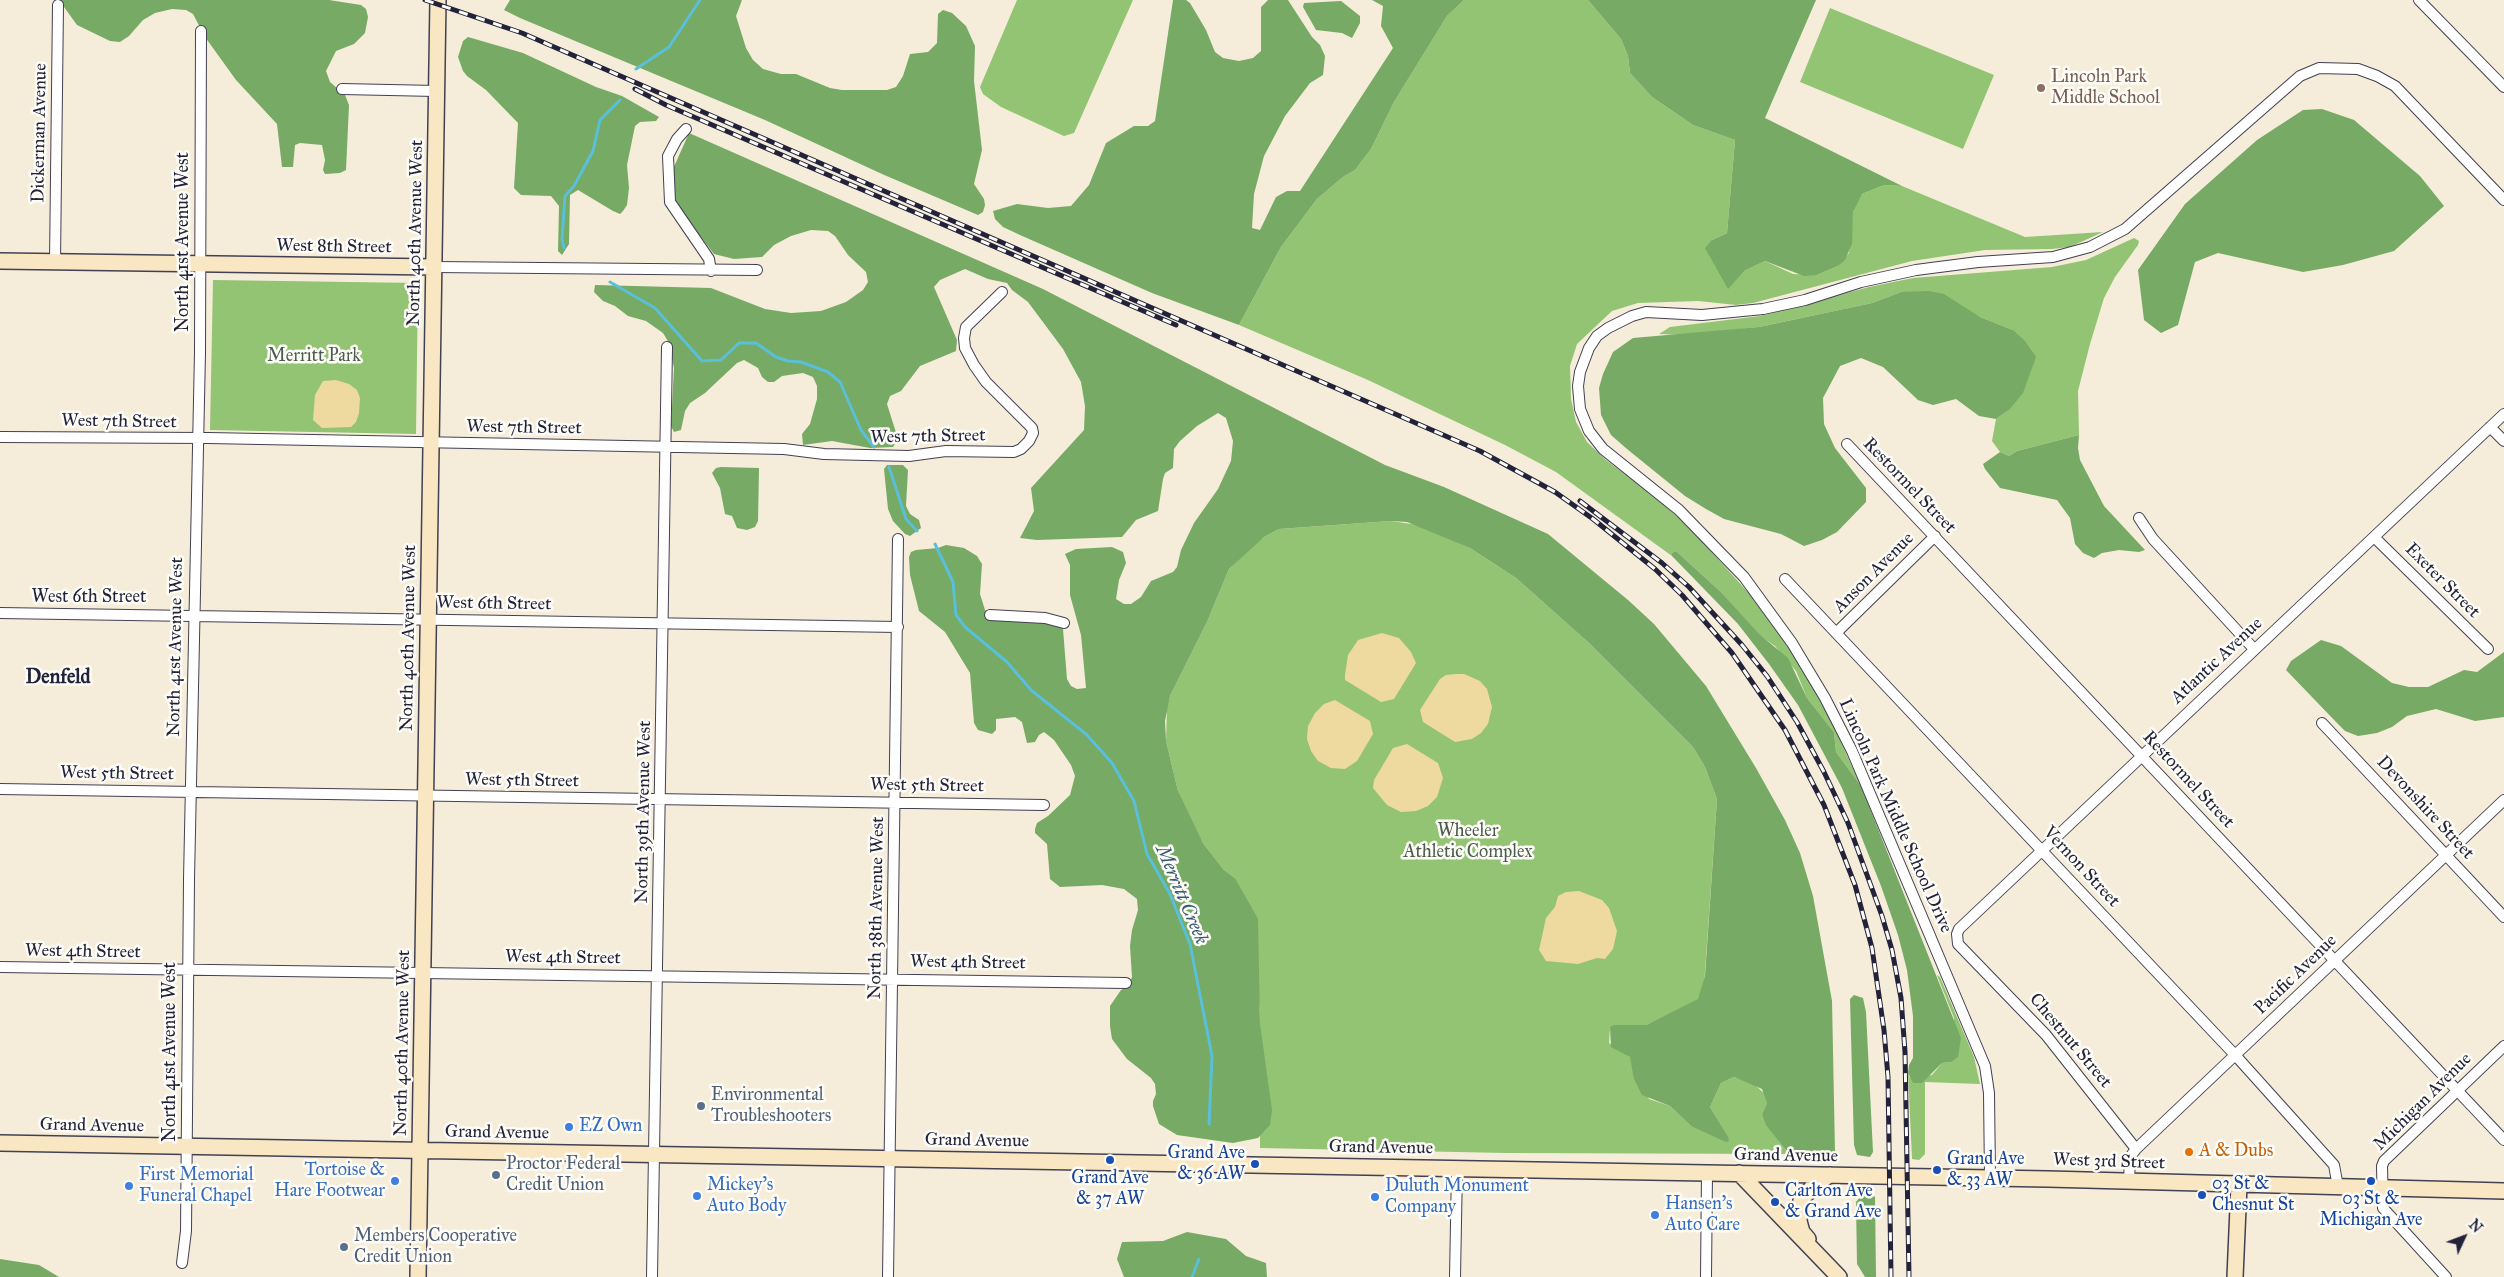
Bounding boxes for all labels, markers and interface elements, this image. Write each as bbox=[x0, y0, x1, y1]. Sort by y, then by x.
street label: Dickerman Avenue bbox=[28, 63, 52, 203]
place label: Lincoln Park Middle School bbox=[2051, 67, 2160, 110]
marker: Lincoln Park Middle School bbox=[2035, 82, 2047, 94]
street label: North 40th Avenue West bbox=[404, 140, 428, 326]
street label: North 41st Avenue West bbox=[173, 152, 195, 332]
street label: West 8th Street bbox=[276, 235, 392, 259]
park label: Merritt Park bbox=[267, 346, 361, 368]
street label: West 7th Street bbox=[61, 410, 177, 434]
street label: West 7th Street bbox=[466, 416, 582, 440]
street label: West 7th Street bbox=[870, 425, 986, 449]
street label: Restormel Street bbox=[1858, 434, 1960, 538]
street label: Anson Avenue bbox=[1829, 528, 1919, 618]
street label: Exeter Street bbox=[2400, 539, 2484, 623]
street label: North 40th Avenue West bbox=[397, 545, 421, 731]
street label: North 41st Avenue West bbox=[164, 557, 188, 737]
street label: West 6th Street bbox=[32, 587, 146, 609]
street label: West 6th Street bbox=[436, 592, 552, 616]
street label: Atlantic Avenue bbox=[2167, 613, 2267, 709]
district label: Denfeld bbox=[25, 666, 91, 690]
street label: Lincoln Park Middle School Drive bbox=[1834, 696, 1956, 936]
street label: North 39th Avenue West bbox=[632, 720, 656, 904]
street label: Restormel Street bbox=[2138, 727, 2238, 833]
street label: Devonshire Street bbox=[2372, 752, 2478, 864]
street label: West 5th Street bbox=[60, 762, 174, 786]
street label: West 5th Street bbox=[465, 769, 579, 793]
street label: West 5th Street bbox=[870, 774, 984, 798]
street label: North 38th Avenue West bbox=[865, 816, 889, 1000]
park label: Wheeler Athletic Complex bbox=[1403, 821, 1533, 864]
street label: Vernon Street bbox=[2038, 822, 2124, 912]
water label: Merritt Creek bbox=[1150, 842, 1212, 948]
street label: Pacific Avenue bbox=[2250, 930, 2342, 1020]
street label: West 4th Street bbox=[25, 940, 141, 964]
street label: West 4th Street bbox=[505, 946, 621, 970]
street label: North 40th Avenue West bbox=[391, 950, 415, 1136]
street label: West 4th Street bbox=[910, 951, 1026, 975]
street label: North 41st Avenue West bbox=[160, 962, 182, 1142]
street label: Chestnut Street bbox=[2024, 989, 2116, 1093]
street label: Michigan Avenue bbox=[2370, 1049, 2476, 1155]
place label: Environmental Troubleshooters bbox=[711, 1085, 831, 1128]
marker: Environmental Troubleshooters bbox=[695, 1100, 707, 1112]
street label: Grand Avenue bbox=[40, 1114, 144, 1138]
place label: EZ Own bbox=[579, 1116, 642, 1138]
street label: Grand Avenue bbox=[445, 1121, 549, 1145]
marker: EZ Own bbox=[563, 1121, 575, 1133]
street label: Grand Avenue bbox=[925, 1129, 1029, 1153]
street label: Grand Avenue bbox=[1329, 1136, 1433, 1160]
place label: A & Dubs bbox=[2199, 1141, 2273, 1163]
place label: Grand Ave & 36 AW bbox=[1168, 1143, 1245, 1186]
street label: Grand Avenue bbox=[1734, 1144, 1838, 1168]
marker: A & Dubs bbox=[2183, 1146, 2195, 1158]
place label: Grand Ave & 33 AW bbox=[1947, 1149, 2024, 1192]
street label: West 3rd Street bbox=[2053, 1149, 2165, 1175]
place label: Proctor Federal Credit Union bbox=[506, 1154, 620, 1196]
marker: Grand Ave & 37 AW bbox=[1104, 1154, 1116, 1166]
marker: Grand Ave & 36 AW bbox=[1249, 1158, 1261, 1170]
place label: Tortoise & Hare Footwear bbox=[274, 1160, 385, 1202]
marker: Grand Ave & 33 AW bbox=[1931, 1164, 1943, 1176]
place label: First Memorial Funeral Chapel bbox=[139, 1165, 254, 1208]
place label: Grand Ave & 37 AW bbox=[1071, 1168, 1149, 1210]
marker: Proctor Federal Credit Union bbox=[490, 1169, 502, 1181]
place label: 03 St & Chesnut St bbox=[2212, 1174, 2294, 1216]
marker: Tortoise & Hare Footwear bbox=[389, 1175, 401, 1187]
place label: Mickey's Auto Body bbox=[707, 1175, 786, 1218]
marker: 03 St & Michigan Ave bbox=[2365, 1175, 2377, 1187]
place label: Duluth Monument Company bbox=[1385, 1176, 1529, 1218]
marker: First Memorial Funeral Chapel bbox=[123, 1180, 135, 1192]
place label: Carlton Ave & Grand Ave bbox=[1785, 1181, 1882, 1224]
marker: 03 St & Chesnut St bbox=[2196, 1189, 2208, 1201]
place label: 03 St & Michigan Ave bbox=[2320, 1189, 2422, 1232]
marker: Mickey's Auto Body bbox=[691, 1190, 703, 1202]
marker: Duluth Monument Company bbox=[1369, 1191, 1381, 1203]
place label: Hansen's Auto Care bbox=[1665, 1194, 1740, 1236]
marker: Carlton Ave & Grand Ave bbox=[1769, 1196, 1781, 1208]
marker: Hansen's Auto Care bbox=[1649, 1209, 1661, 1221]
north arrow bbox=[2439, 1212, 2489, 1262]
text: N bbox=[2465, 1216, 2486, 1237]
place label: Members Cooperative Credit Union bbox=[354, 1226, 517, 1268]
marker: Members Cooperative Credit Union bbox=[338, 1241, 350, 1253]

